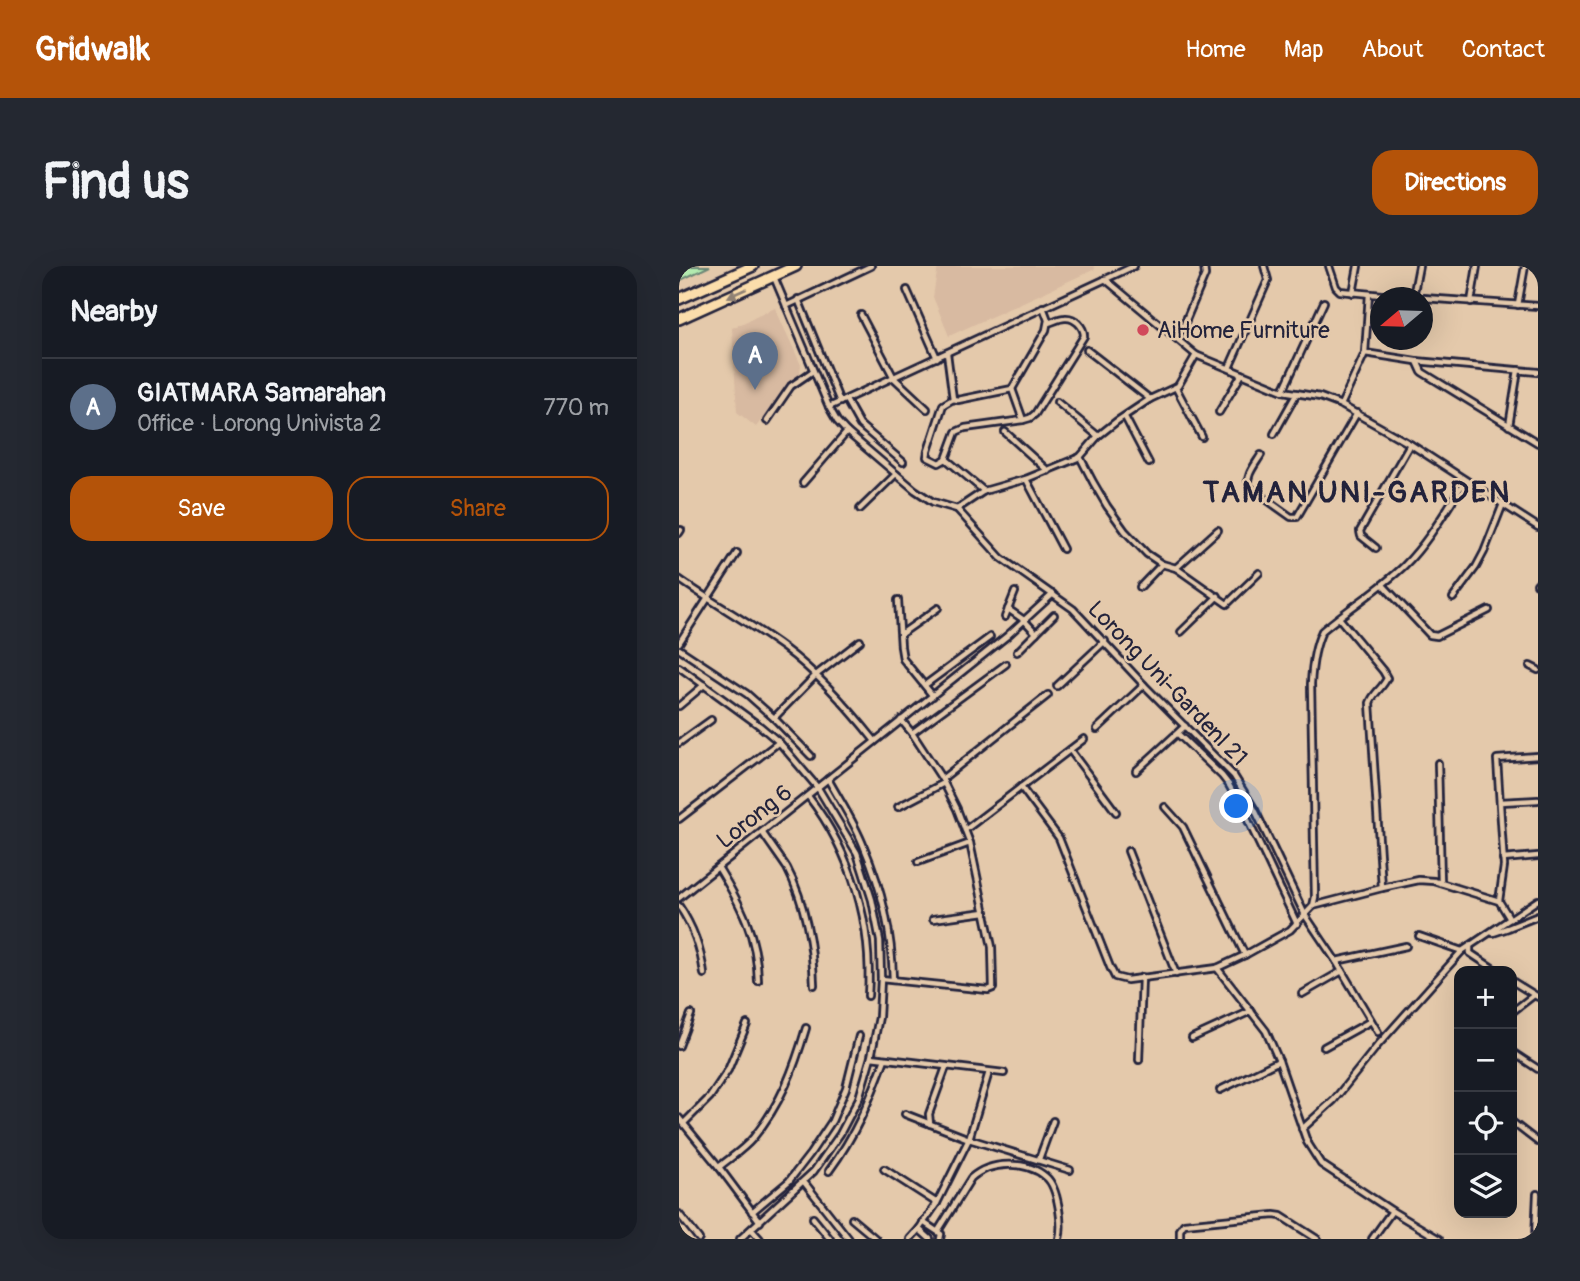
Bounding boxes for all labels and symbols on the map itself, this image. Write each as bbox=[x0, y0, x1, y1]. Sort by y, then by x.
north arrow bbox=[1370, 287, 1433, 350]
one-way arrow bbox=[727, 288, 748, 299]
place label: AiHome Furniture bbox=[1157, 316, 1330, 345]
marker: AiHome Furniture bbox=[1135, 322, 1151, 338]
pin: A bbox=[732, 332, 778, 390]
district label: TAMAN UNI-GARDEN bbox=[1202, 474, 1511, 511]
street label: Lorong Uni-Gardenl 21 bbox=[1081, 595, 1254, 772]
street label: Lorong 6 bbox=[711, 778, 798, 855]
your location bbox=[1219, 789, 1253, 823]

